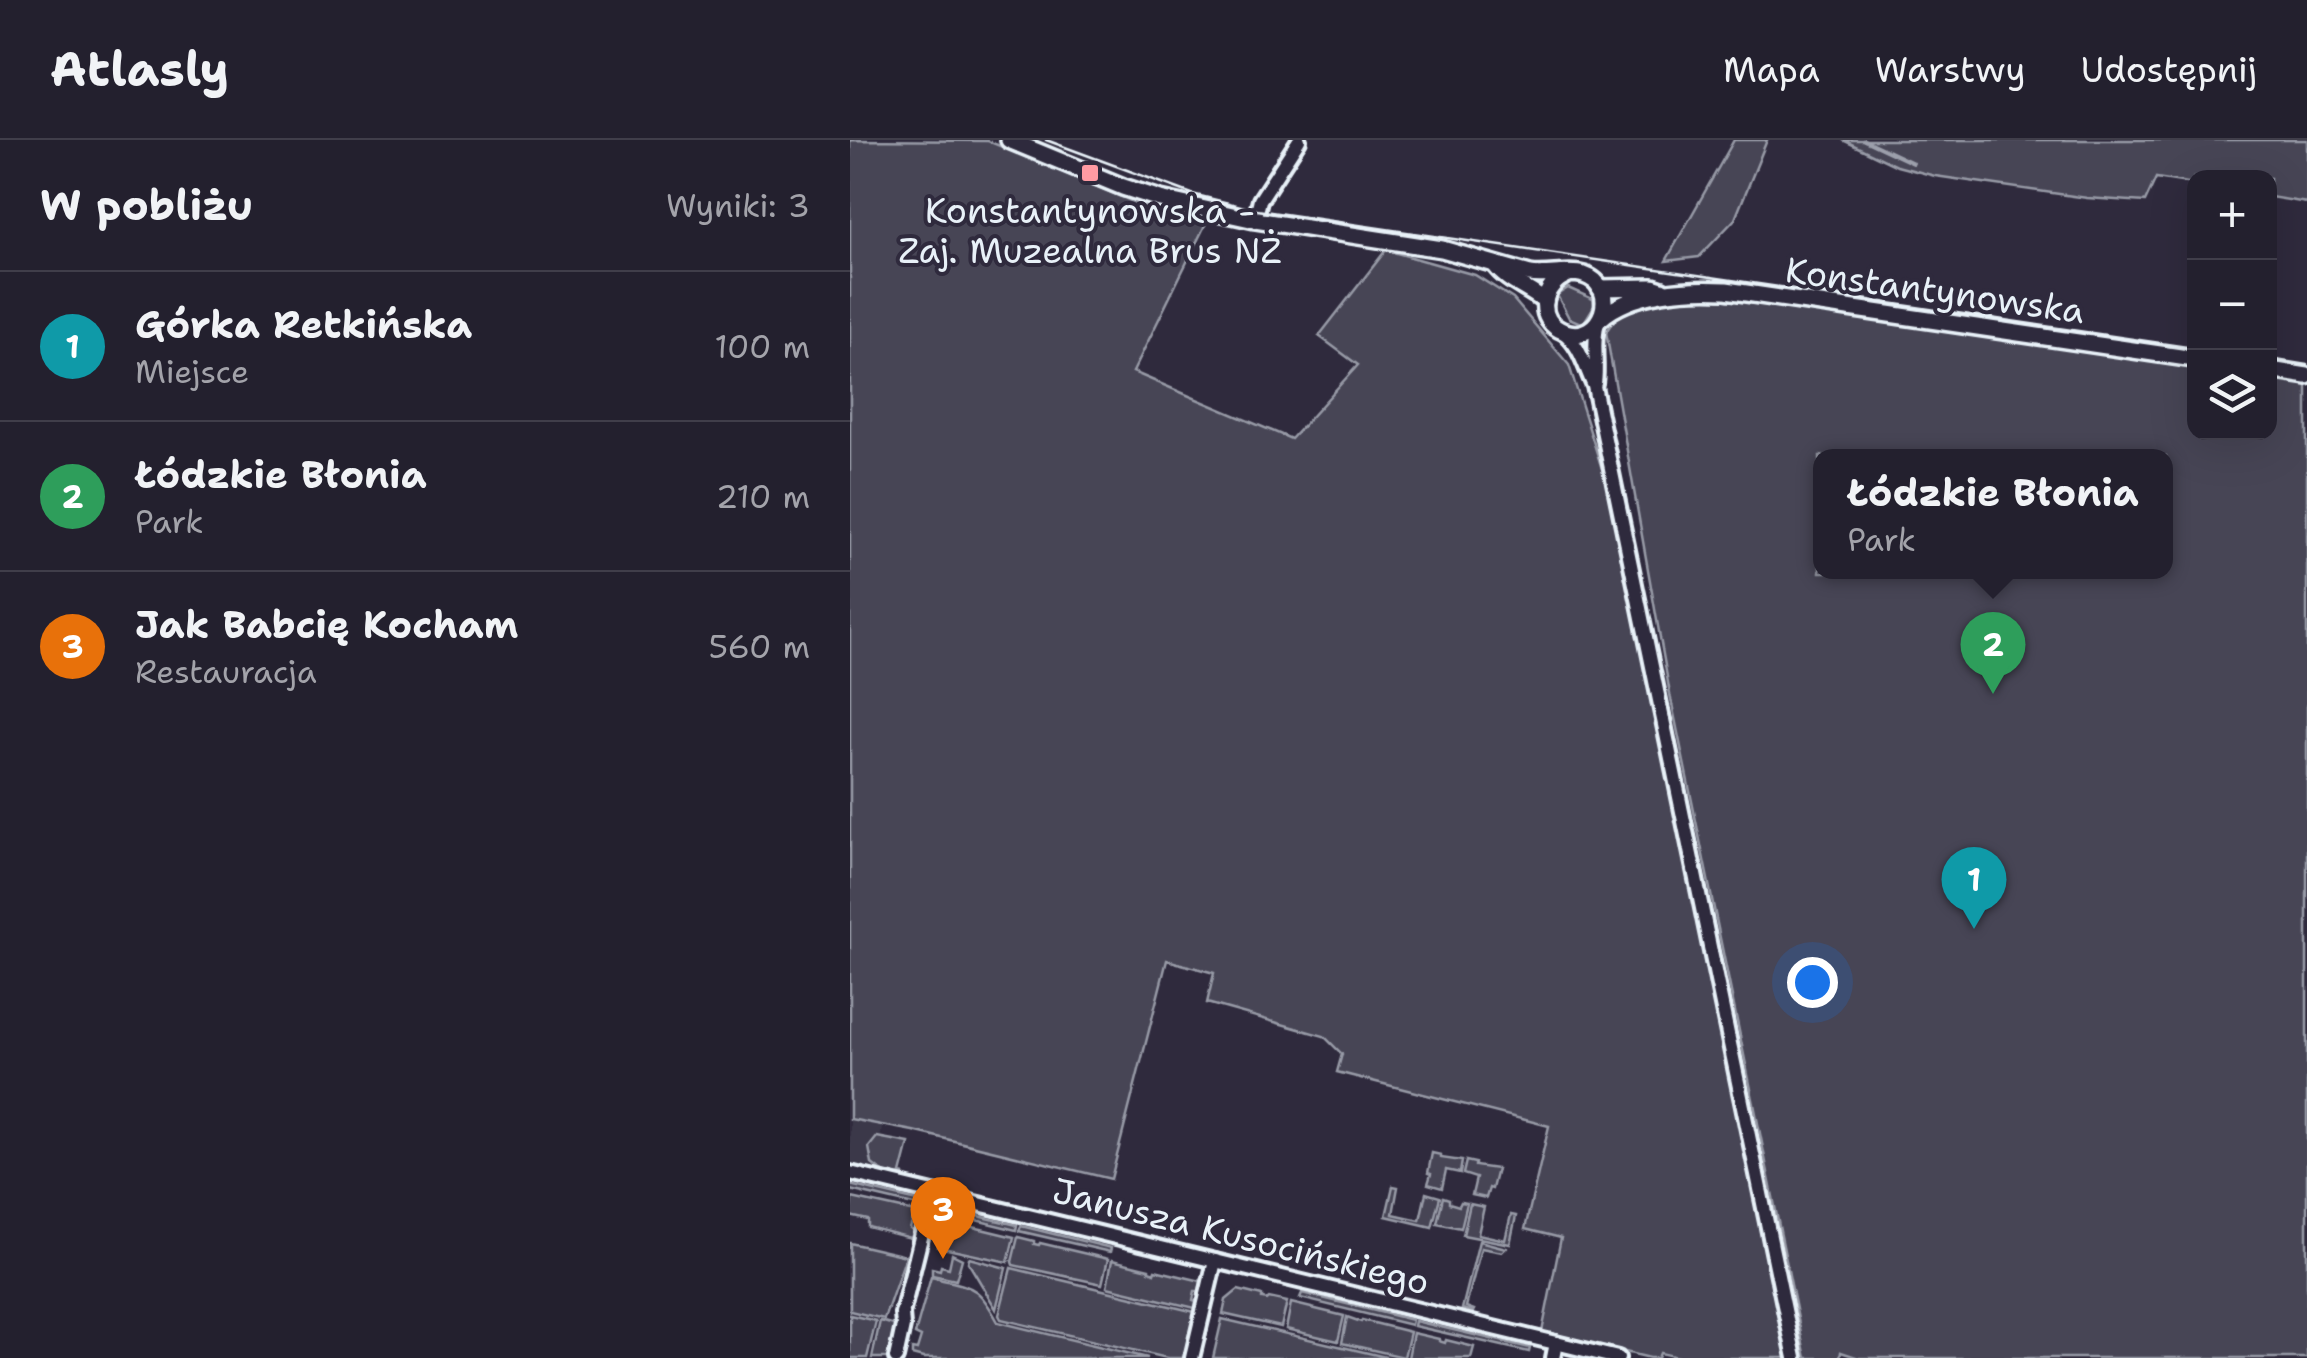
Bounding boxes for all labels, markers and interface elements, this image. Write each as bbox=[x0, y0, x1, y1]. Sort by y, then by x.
text: Atlasly bbox=[50, 37, 229, 101]
text: Mapa bbox=[1723, 46, 1820, 93]
text: Warstwy bbox=[1875, 46, 2026, 93]
text: Udostępnij bbox=[2081, 46, 2257, 93]
marker: Konstantynowska - Zaj. Muzealna Brus NŻ bbox=[1079, 162, 1101, 184]
map controls bbox=[2187, 170, 2277, 440]
button: + bbox=[2187, 170, 2277, 260]
text: W pobliżu bbox=[40, 177, 253, 233]
text: Wyniki: 3 bbox=[666, 184, 810, 227]
place label: Konstantynowska - Zaj. Muzealna Brus NŻ bbox=[898, 187, 1282, 274]
street label: Konstantynowska bbox=[1782, 246, 2088, 334]
button: − bbox=[2187, 260, 2277, 350]
text: Górka Retkińska bbox=[135, 299, 472, 350]
text: 1 bbox=[65, 325, 80, 368]
text: 100 m bbox=[714, 325, 810, 368]
text: Miejsce bbox=[135, 350, 249, 393]
button: layers bbox=[2187, 350, 2277, 440]
text: Łódzkie Błonia bbox=[135, 449, 427, 500]
popup bbox=[1813, 449, 2173, 579]
text: Łódzkie Błonia bbox=[1847, 467, 2139, 518]
text: 2 bbox=[61, 475, 84, 518]
text: 210 m bbox=[716, 475, 810, 518]
text: Park bbox=[135, 500, 204, 543]
text: Park bbox=[1847, 518, 1916, 561]
text: Jak Babcię Kocham bbox=[135, 599, 518, 650]
pin: 2 bbox=[1960, 612, 2026, 694]
text: 3 bbox=[61, 625, 84, 668]
text: 560 m bbox=[708, 625, 810, 668]
text: Restauracja bbox=[135, 650, 317, 693]
pin: 1 bbox=[1942, 846, 2006, 929]
your location bbox=[1787, 957, 1838, 1008]
street label: Janusza Kusocińskiego bbox=[1048, 1166, 1434, 1306]
pin: 3 bbox=[911, 1176, 976, 1259]

